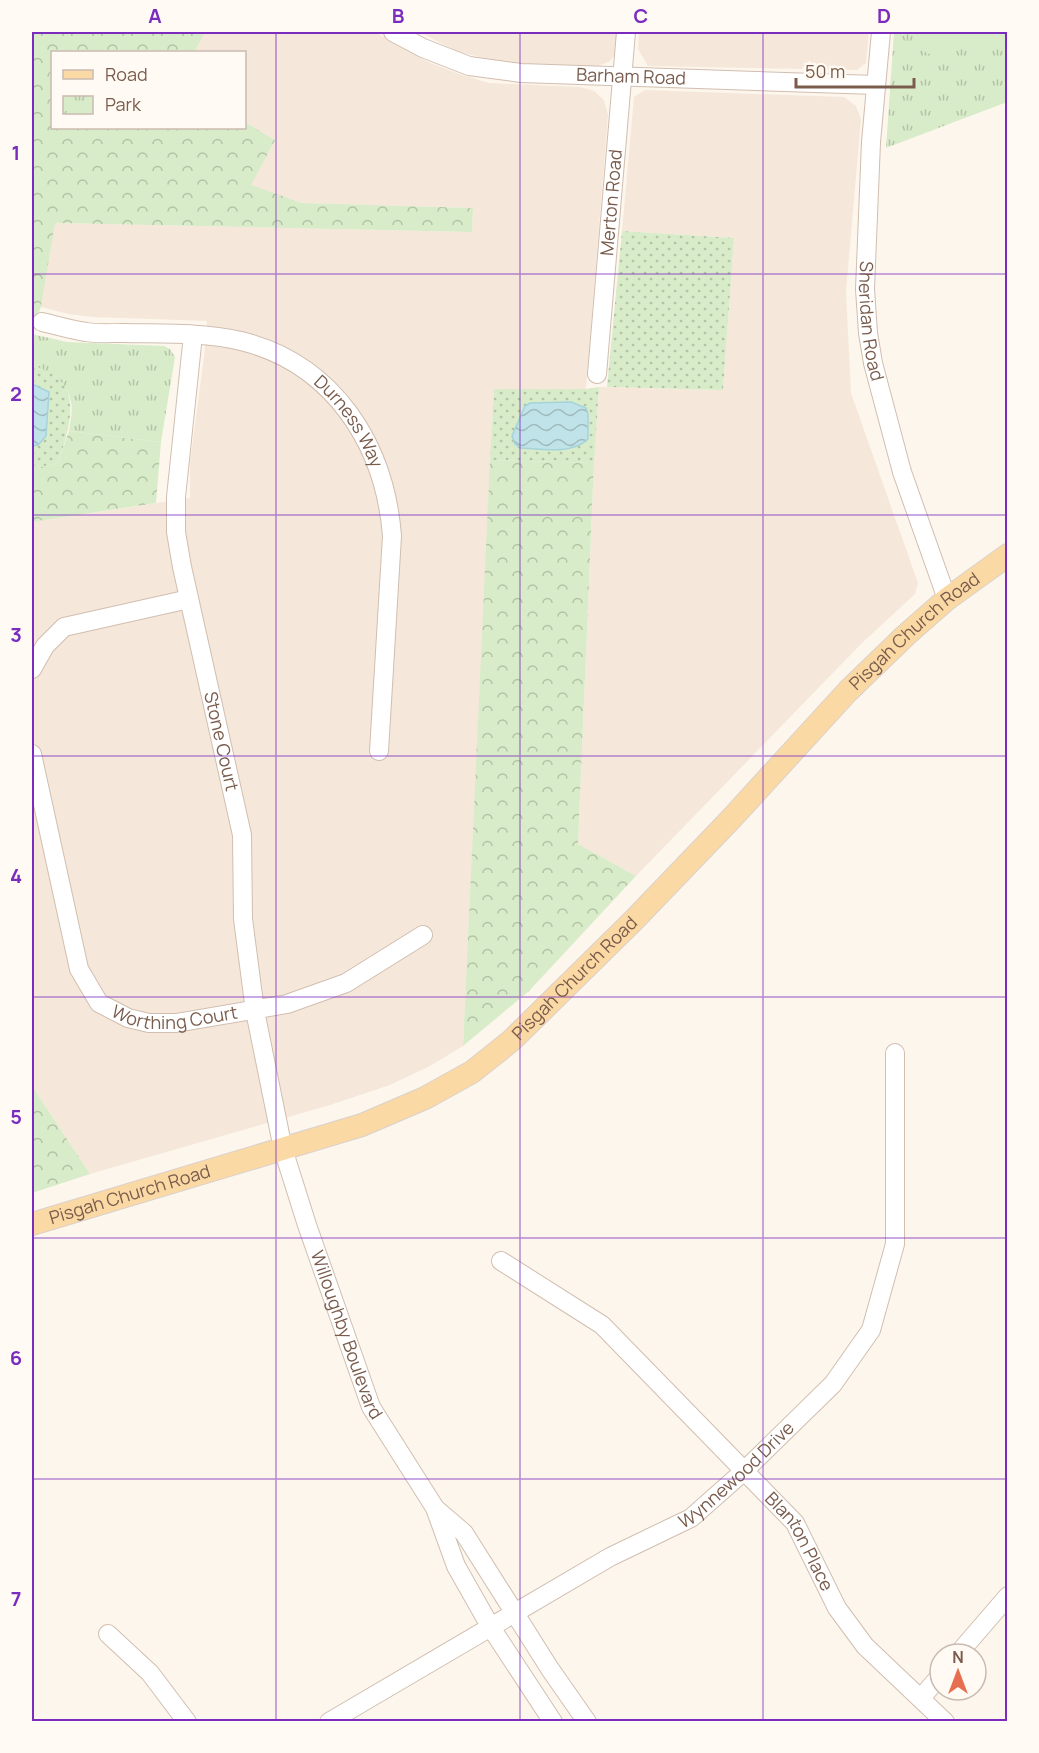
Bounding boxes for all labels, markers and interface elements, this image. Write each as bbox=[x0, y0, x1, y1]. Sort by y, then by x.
text: A bbox=[148, 2, 162, 29]
text: B bbox=[392, 2, 405, 29]
text: C bbox=[634, 2, 648, 29]
text: D bbox=[877, 2, 891, 29]
legend bbox=[51, 51, 246, 129]
scale bar bbox=[796, 51, 914, 89]
text: 50 m bbox=[805, 59, 845, 83]
text: Road bbox=[105, 62, 148, 86]
street label: Barham Road bbox=[576, 62, 686, 90]
text: Park bbox=[105, 92, 142, 116]
text: 1 bbox=[12, 139, 20, 166]
street label: Merton Road bbox=[594, 148, 627, 257]
street label: Sheridan Road bbox=[854, 261, 890, 383]
street label: Durness Way bbox=[309, 369, 390, 471]
text: 2 bbox=[10, 380, 22, 407]
street label: Pisgah Church Road bbox=[843, 566, 984, 695]
text: 3 bbox=[10, 621, 22, 648]
street label: Stone Court bbox=[199, 689, 245, 793]
text: 4 bbox=[10, 862, 22, 889]
street label: Pisgah Church Road bbox=[506, 910, 642, 1045]
street label: Worthing Court bbox=[108, 999, 239, 1034]
text: 5 bbox=[10, 1103, 22, 1130]
street label: Pisgah Church Road bbox=[46, 1158, 213, 1229]
street label: Willoughby Boulevard bbox=[306, 1247, 389, 1423]
text: 6 bbox=[10, 1344, 22, 1371]
street label: Wynnewood Drive bbox=[674, 1416, 799, 1533]
street label: Blanton Place bbox=[760, 1486, 840, 1595]
text: 7 bbox=[11, 1585, 21, 1612]
north arrow bbox=[928, 1642, 988, 1702]
text: N bbox=[952, 1646, 964, 1668]

